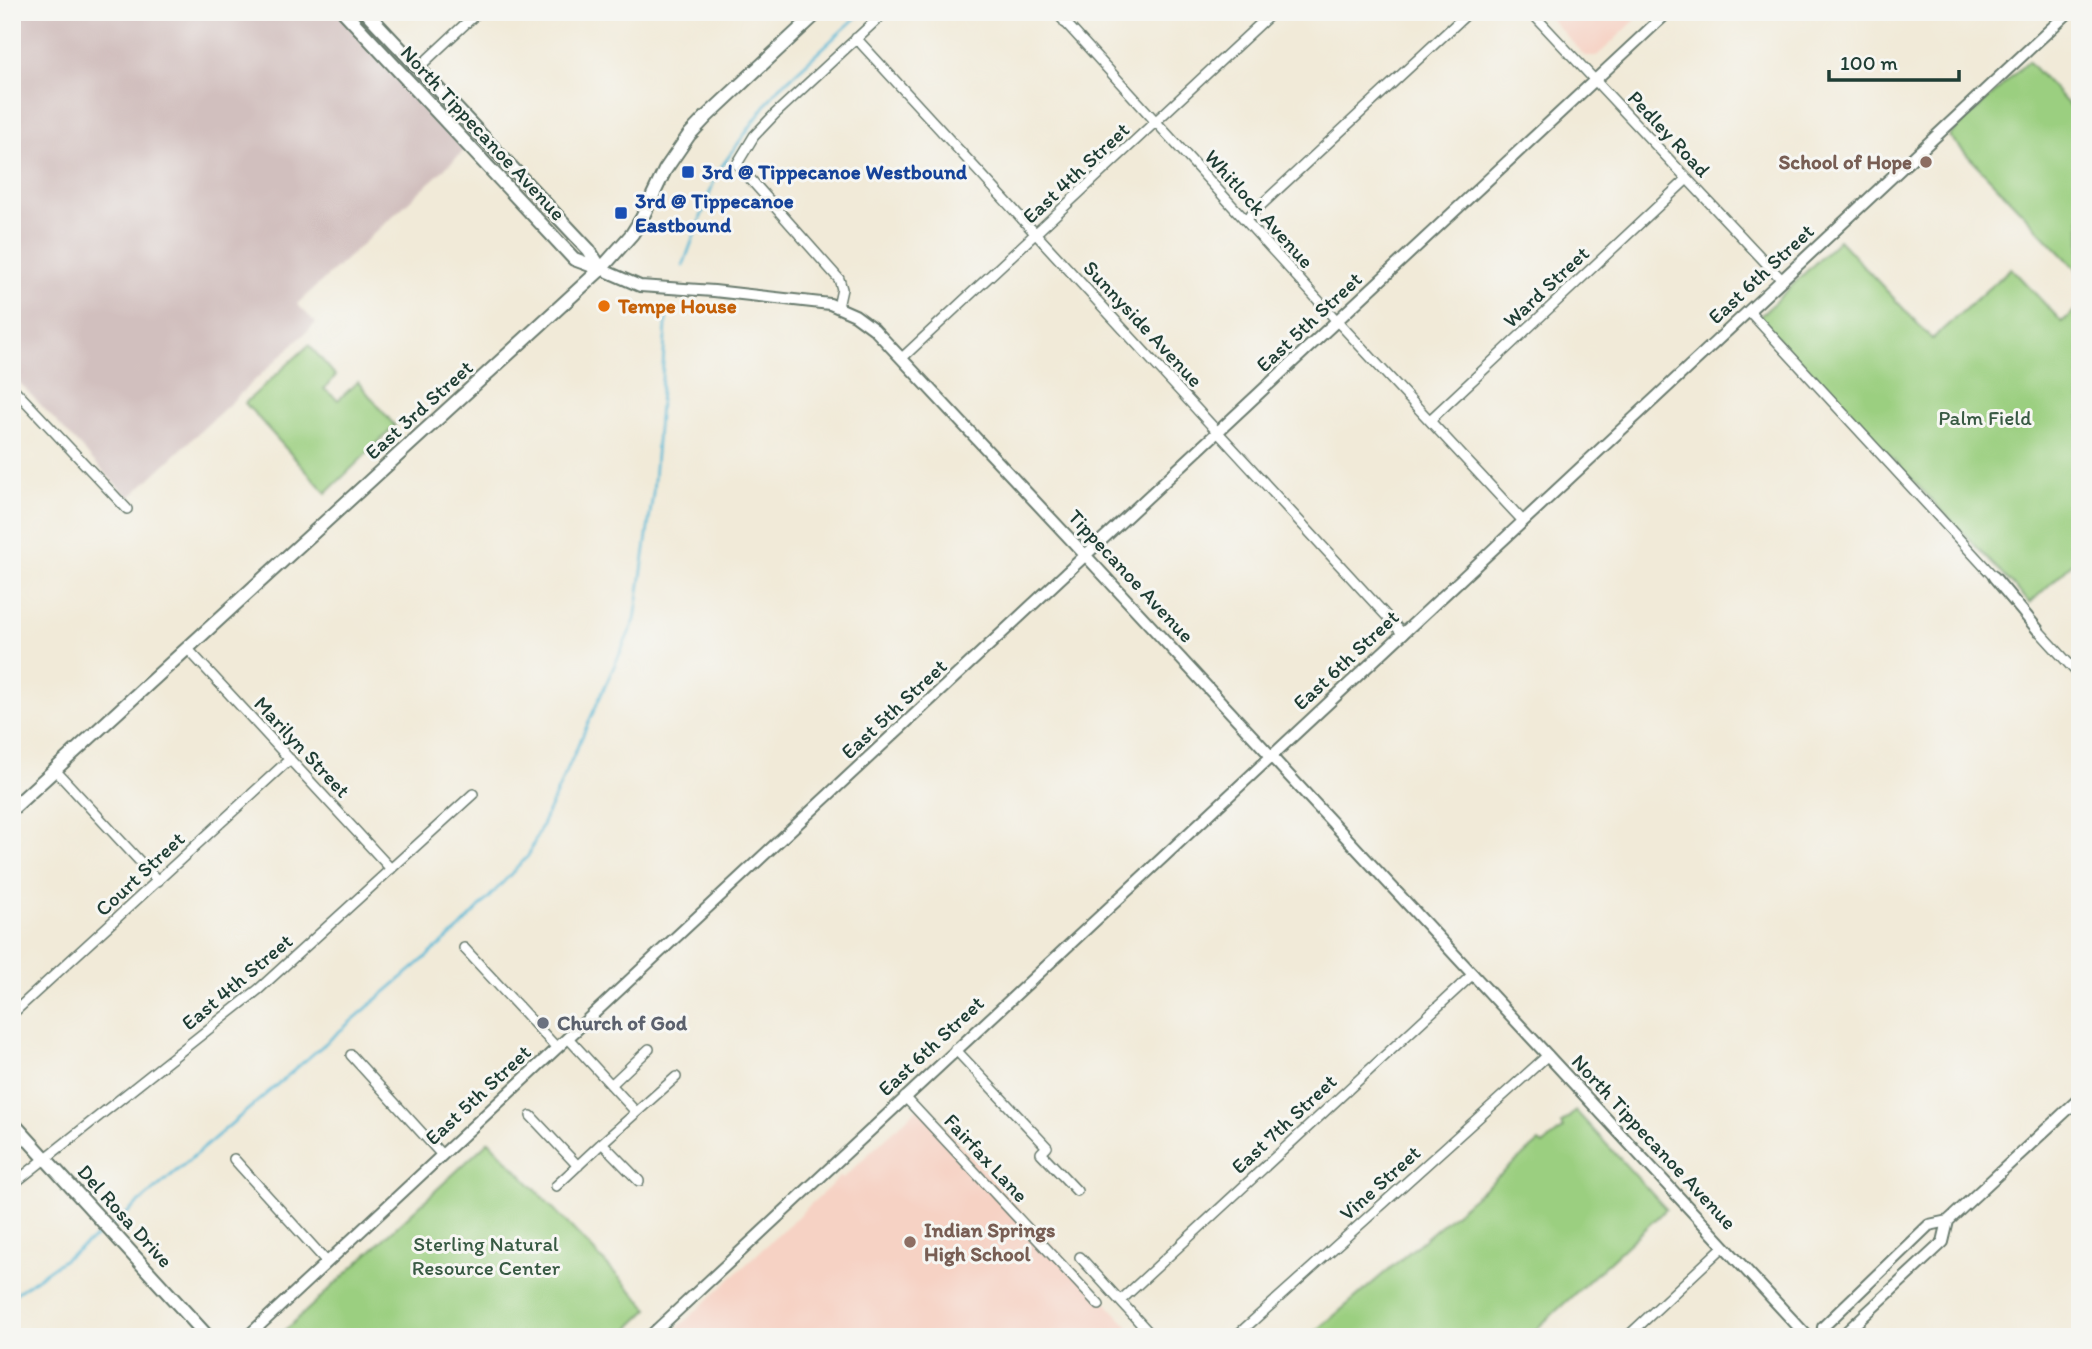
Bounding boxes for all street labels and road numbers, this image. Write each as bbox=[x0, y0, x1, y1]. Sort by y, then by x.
street label: North Tippecanoe Avenue bbox=[396, 40, 571, 226]
street label: Pedley Road bbox=[1623, 85, 1716, 182]
street label: East 4th Street bbox=[1017, 117, 1134, 228]
street label: Whitlock Avenue bbox=[1200, 144, 1319, 273]
street label: East 6th Street bbox=[1703, 218, 1819, 329]
street label: Ward Street bbox=[1498, 240, 1594, 333]
street label: Sunnyside Avenue bbox=[1078, 255, 1208, 392]
street label: East 5th Street bbox=[1251, 266, 1367, 377]
street label: East 3rd Street bbox=[360, 355, 478, 465]
street label: Tippecanoe Avenue bbox=[1063, 504, 1200, 648]
street label: East 6th Street bbox=[1288, 604, 1404, 715]
street label: East 5th Street bbox=[836, 653, 952, 764]
street label: Marilyn Street bbox=[249, 691, 356, 803]
street label: Court Street bbox=[90, 826, 189, 921]
street label: East 4th Street bbox=[176, 928, 297, 1035]
street label: East 6th Street bbox=[873, 990, 989, 1101]
street label: East 5th Street bbox=[420, 1039, 536, 1150]
street label: North Tippecanoe Avenue bbox=[1567, 1049, 1742, 1235]
street label: East 7th Street bbox=[1226, 1069, 1342, 1179]
street label: Fairfax Lane bbox=[939, 1108, 1034, 1207]
street label: Vine Street bbox=[1334, 1140, 1425, 1225]
street label: Del Rosa Drive bbox=[72, 1159, 178, 1273]

